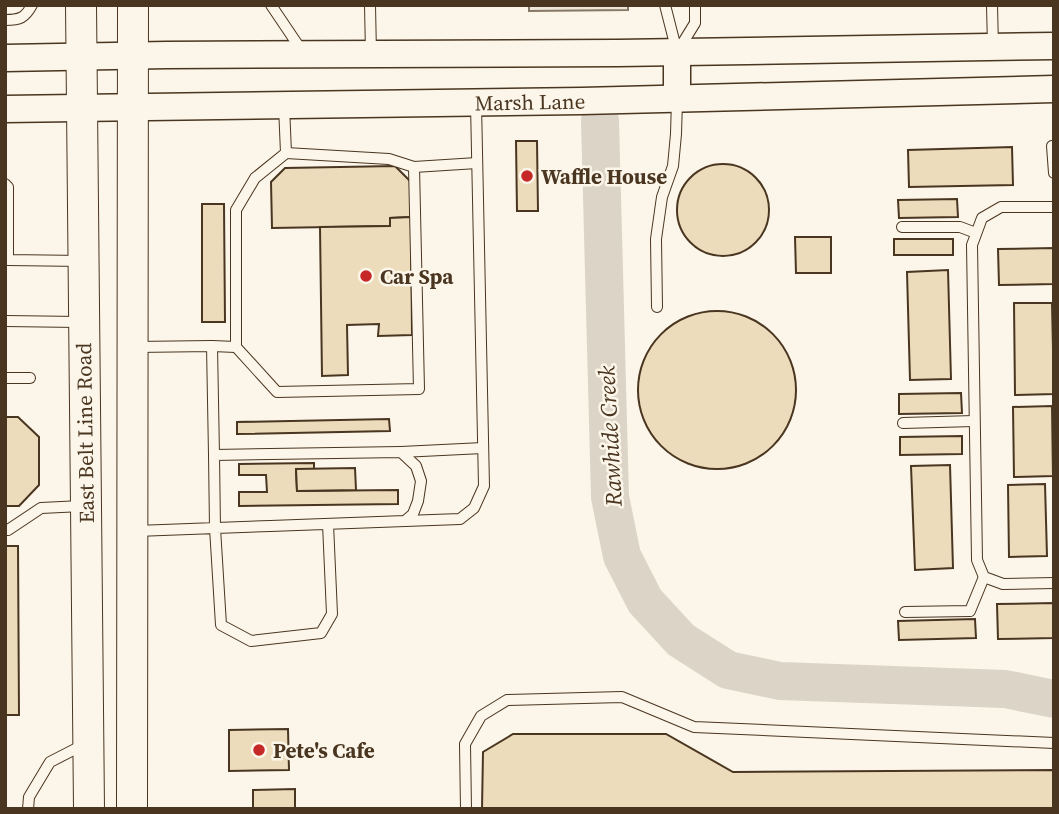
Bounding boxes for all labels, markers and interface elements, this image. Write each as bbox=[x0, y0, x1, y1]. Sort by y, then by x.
street label: Marsh Lane bbox=[474, 87, 586, 117]
place label: Waffle House bbox=[541, 162, 667, 191]
marker: Waffle House bbox=[519, 168, 535, 184]
place label: Car Spa bbox=[380, 262, 454, 291]
marker: Car Spa bbox=[358, 268, 374, 284]
street label: East Belt Line Road bbox=[69, 342, 101, 524]
water label: Rawhide Creek bbox=[590, 365, 630, 508]
place label: Pete's Cafe bbox=[273, 736, 375, 765]
marker: Pete's Cafe bbox=[251, 742, 267, 758]

